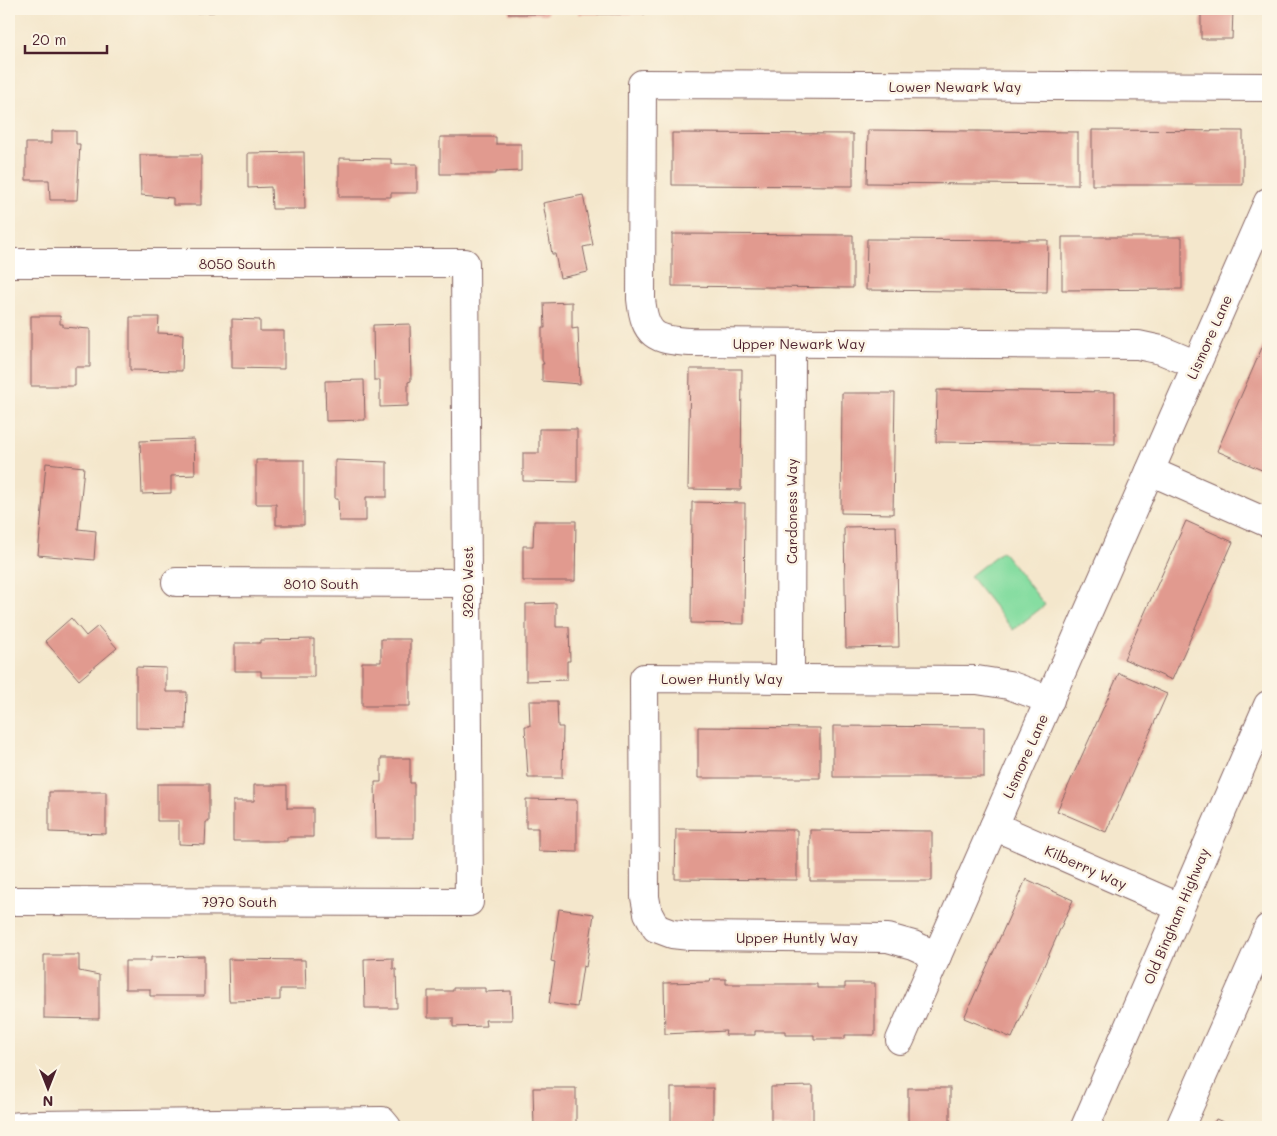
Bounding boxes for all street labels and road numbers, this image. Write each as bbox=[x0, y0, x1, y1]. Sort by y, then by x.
street label: Lower Newark Way bbox=[889, 77, 1021, 96]
street label: 8050 South bbox=[199, 254, 275, 273]
street label: Lismore Lane bbox=[1182, 292, 1236, 382]
street label: Upper Newark Way bbox=[733, 334, 865, 353]
street label: Cardoness Way bbox=[782, 458, 801, 564]
street label: 3260 West bbox=[458, 546, 477, 618]
street label: 8010 South bbox=[284, 574, 358, 593]
street label: Lower Huntly Way bbox=[661, 669, 783, 688]
street label: Lismore Lane bbox=[998, 711, 1052, 801]
street label: Kilberry Way bbox=[1042, 840, 1130, 894]
street label: Old Bingham Highway bbox=[1139, 845, 1213, 987]
street label: 7970 South bbox=[202, 892, 277, 911]
street label: Upper Huntly Way bbox=[736, 928, 858, 947]

